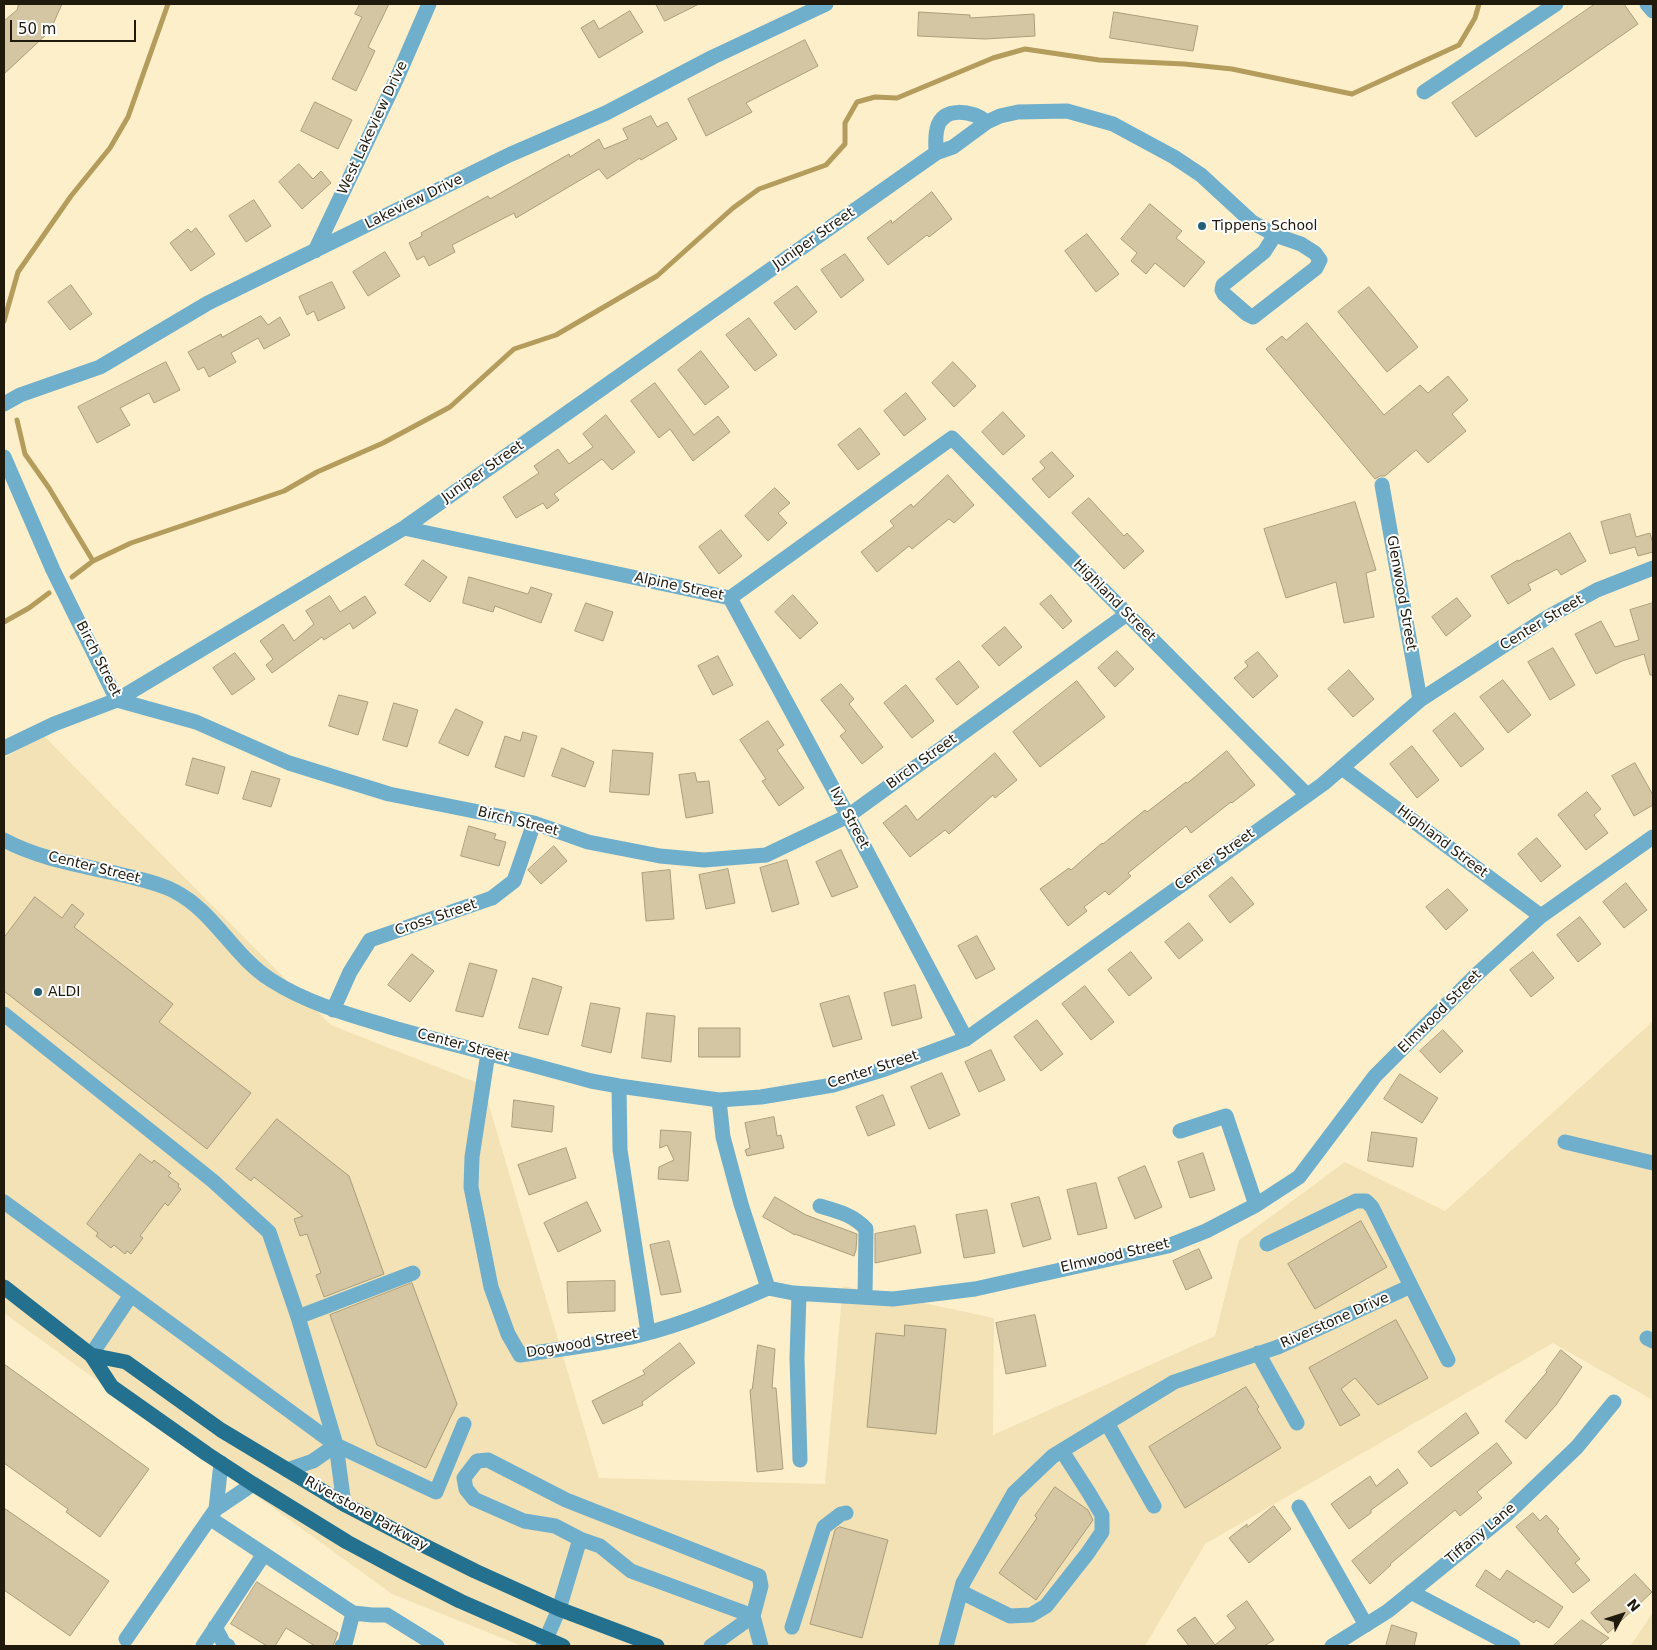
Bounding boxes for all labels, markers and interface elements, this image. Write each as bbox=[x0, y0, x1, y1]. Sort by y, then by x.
scale bar bbox=[12, 10, 139, 42]
text: 50 m bbox=[18, 20, 56, 38]
street label: West Lakeview Drive bbox=[335, 59, 411, 197]
street label: Lakeview Drive bbox=[362, 171, 466, 233]
street label: Juniper Street bbox=[770, 205, 858, 273]
place label: Tippens School bbox=[1212, 218, 1317, 234]
marker: Tippens School bbox=[1196, 220, 1208, 232]
street label: Juniper Street bbox=[439, 438, 527, 506]
street label: Glenwood Street bbox=[1383, 534, 1419, 652]
street label: Highland Street bbox=[1069, 556, 1159, 646]
street label: Alpine Street bbox=[633, 569, 725, 605]
street label: Center Street bbox=[1497, 592, 1587, 654]
street label: Birch Street bbox=[72, 618, 124, 700]
street label: Birch Street bbox=[884, 731, 960, 793]
street label: Ivy Street bbox=[826, 784, 872, 852]
street label: Highland Street bbox=[1393, 802, 1491, 882]
street label: Birch Street bbox=[476, 804, 560, 840]
street label: Center Street bbox=[1172, 826, 1258, 894]
street label: Center Street bbox=[46, 848, 142, 888]
street label: Cross Street bbox=[393, 896, 479, 940]
street label: Elmwood Street bbox=[1395, 967, 1485, 1057]
place label: ALDI bbox=[48, 984, 80, 1000]
marker: ALDI bbox=[32, 986, 44, 998]
street label: Center Street bbox=[415, 1026, 511, 1066]
street label: Center Street bbox=[826, 1047, 920, 1093]
street label: Elmwood Street bbox=[1059, 1235, 1171, 1277]
street label: Riverstone Drive bbox=[1278, 1290, 1392, 1352]
street label: Dogwood Street bbox=[525, 1326, 639, 1362]
street label: Riverstone Parkway bbox=[302, 1473, 430, 1555]
street label: Tiffany Lane bbox=[1443, 1500, 1519, 1568]
north arrow bbox=[1597, 1590, 1647, 1640]
text: N bbox=[1624, 1596, 1643, 1615]

